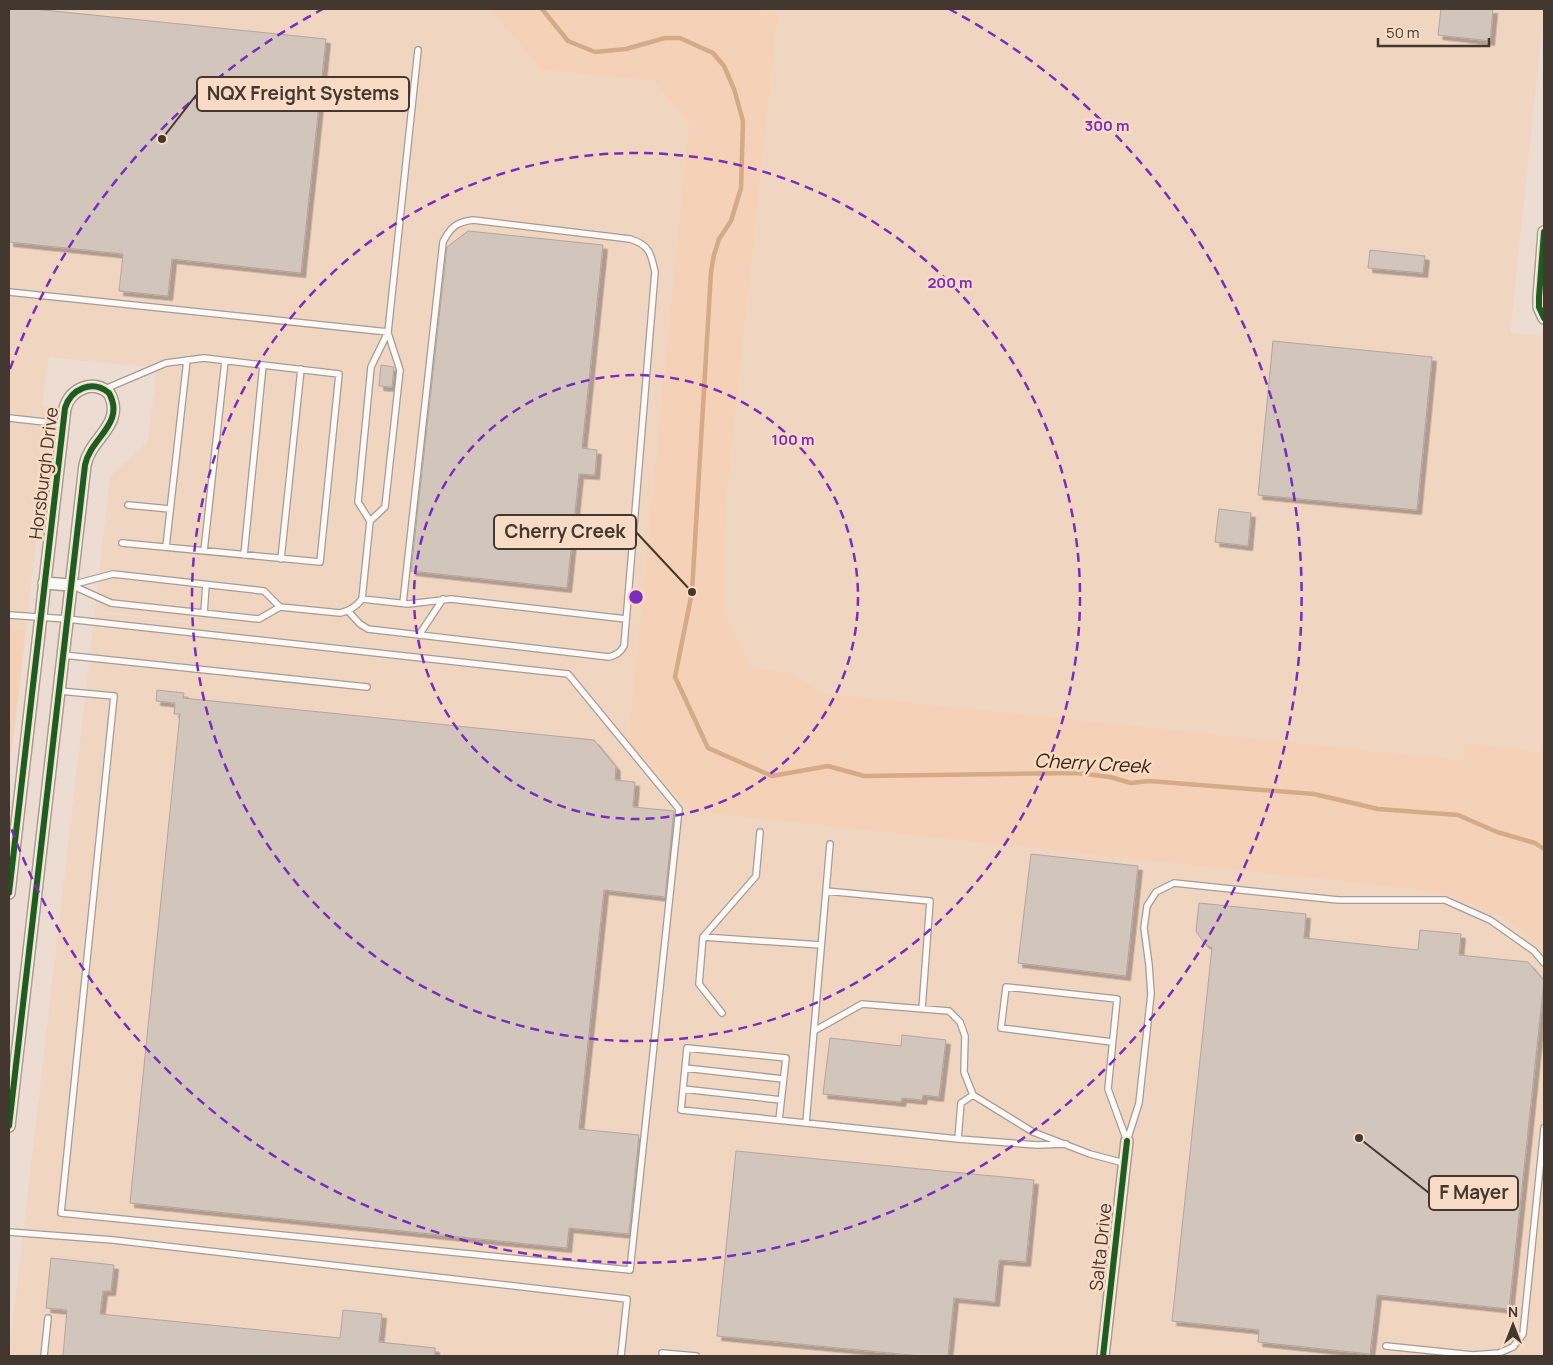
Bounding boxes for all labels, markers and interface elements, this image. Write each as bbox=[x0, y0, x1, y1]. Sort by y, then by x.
scale bar bbox=[1378, 15, 1489, 47]
text: 50 m bbox=[1386, 22, 1420, 43]
callout: NQX Freight Systems bbox=[197, 77, 409, 111]
text: NQX Freight Systems bbox=[207, 80, 399, 106]
text: 300 m bbox=[1085, 115, 1129, 136]
text: 200 m bbox=[927, 272, 973, 293]
street label: Horsburgh Drive bbox=[23, 406, 63, 540]
text: 100 m bbox=[772, 429, 814, 450]
callout: Cherry Creek bbox=[494, 515, 636, 549]
text: Cherry Creek bbox=[504, 518, 626, 544]
centre of rings bbox=[627, 588, 645, 606]
water label: Cherry Creek bbox=[1034, 747, 1153, 779]
callout: F Mayer bbox=[1429, 1176, 1518, 1210]
text: F Mayer bbox=[1439, 1179, 1509, 1205]
street label: Salta Drive bbox=[1083, 1202, 1117, 1292]
north arrow bbox=[1488, 1300, 1538, 1350]
text: N bbox=[1508, 1302, 1518, 1321]

